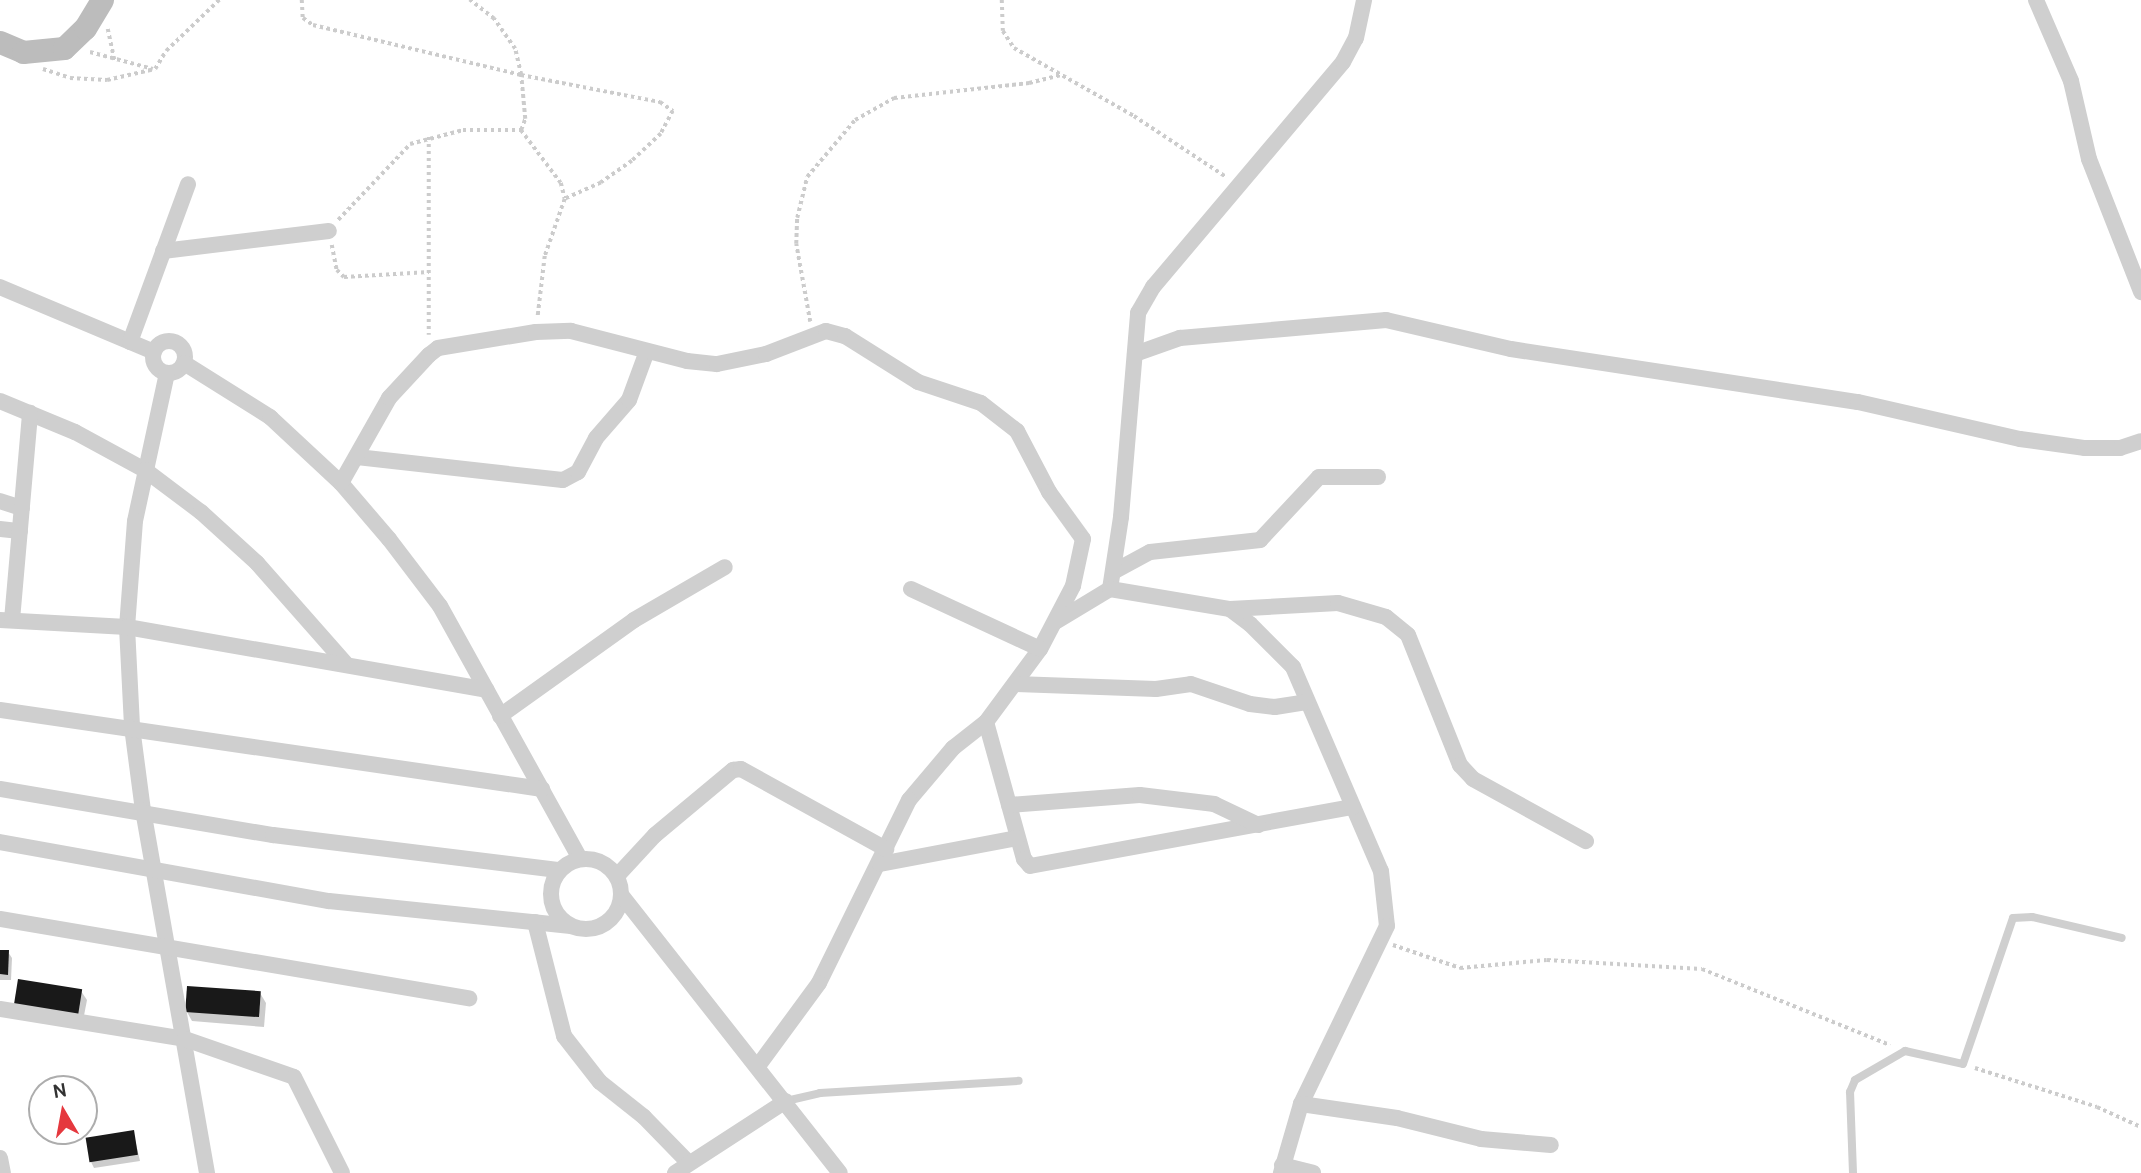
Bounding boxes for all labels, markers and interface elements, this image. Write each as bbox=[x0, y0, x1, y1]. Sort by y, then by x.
north arrow bbox=[28, 1075, 98, 1145]
text: N bbox=[51, 1078, 68, 1103]

